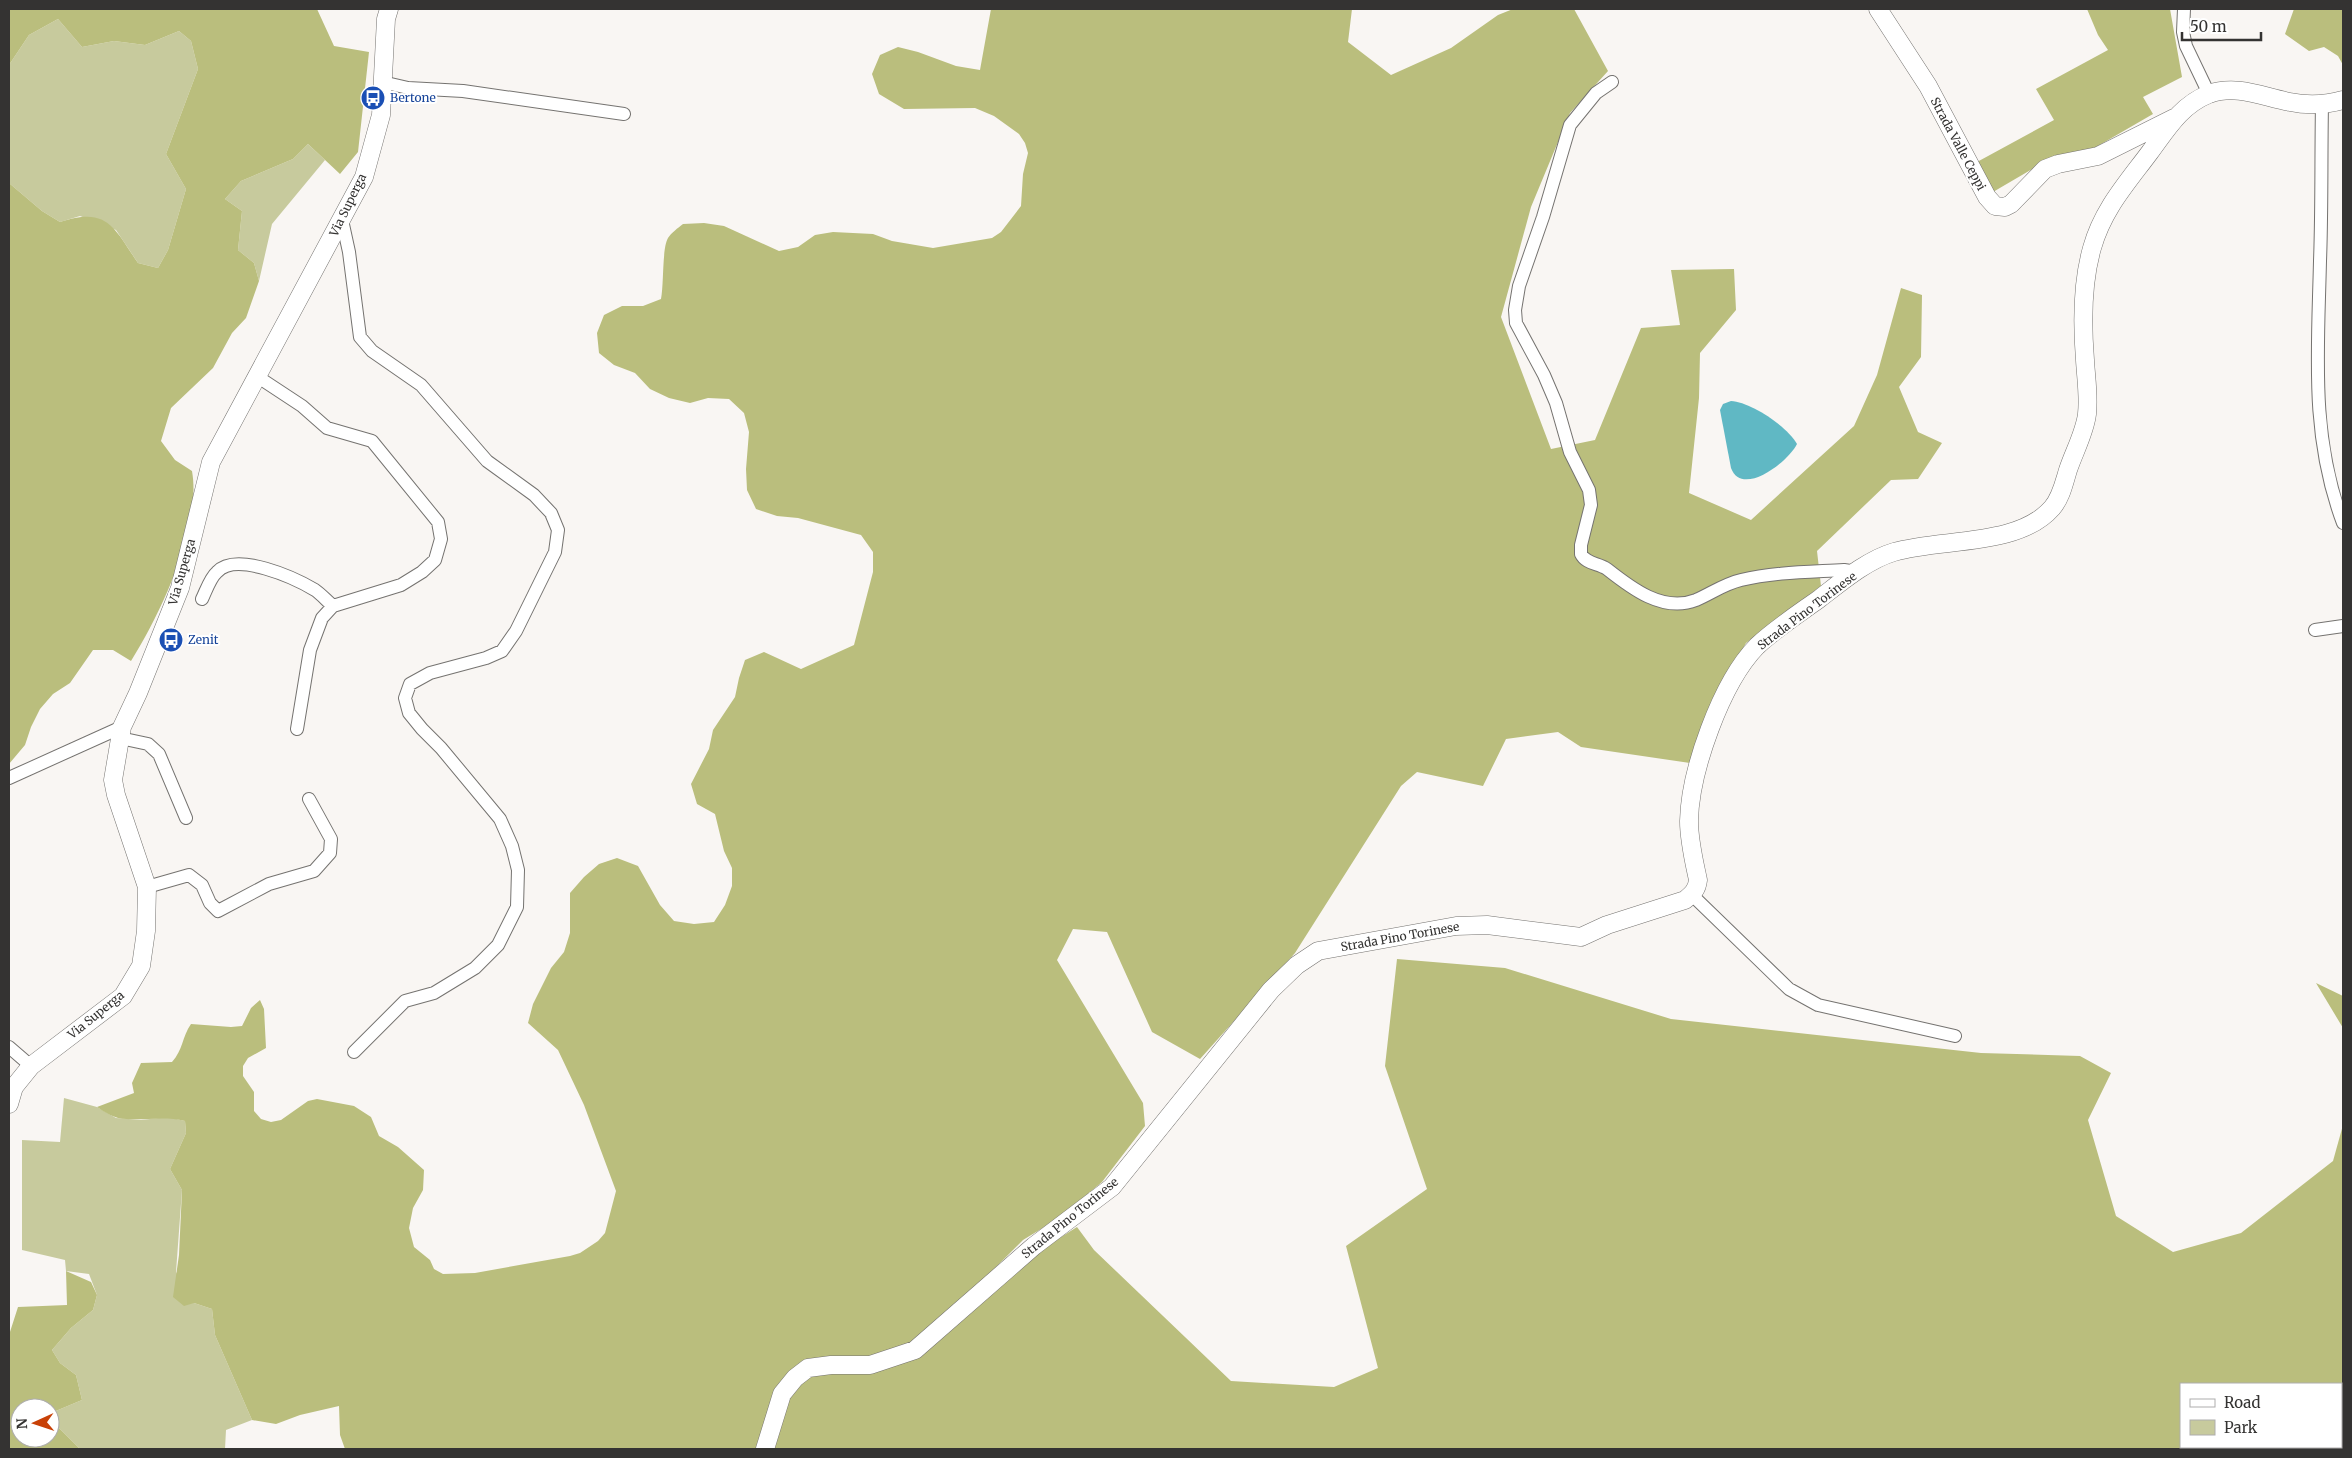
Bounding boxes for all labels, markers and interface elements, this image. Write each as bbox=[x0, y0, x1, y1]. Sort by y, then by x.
scale bar bbox=[2182, 10, 2261, 42]
text: 50 m bbox=[2190, 17, 2227, 36]
bus stop icon: Bertone bbox=[360, 85, 386, 111]
place label: Bertone bbox=[390, 90, 436, 105]
street label: Strada Valle Ceppi bbox=[1928, 95, 1989, 193]
street label: Via Superga bbox=[325, 170, 369, 240]
street label: Via Superga bbox=[165, 536, 198, 608]
street label: Strada Pino Torinese bbox=[1754, 568, 1859, 653]
bus stop icon: Zenit bbox=[158, 627, 184, 653]
place label: Zenit bbox=[188, 632, 219, 647]
street label: Strada Pino Torinese bbox=[1339, 919, 1460, 954]
street label: Via Superga bbox=[64, 987, 127, 1043]
street label: Strada Pino Torinese bbox=[1018, 1174, 1121, 1261]
legend bbox=[2180, 1383, 2342, 1448]
text: Road bbox=[2224, 1393, 2260, 1412]
north arrow bbox=[10, 1398, 60, 1448]
text: N bbox=[13, 1418, 31, 1430]
text: Park bbox=[2224, 1418, 2258, 1437]

